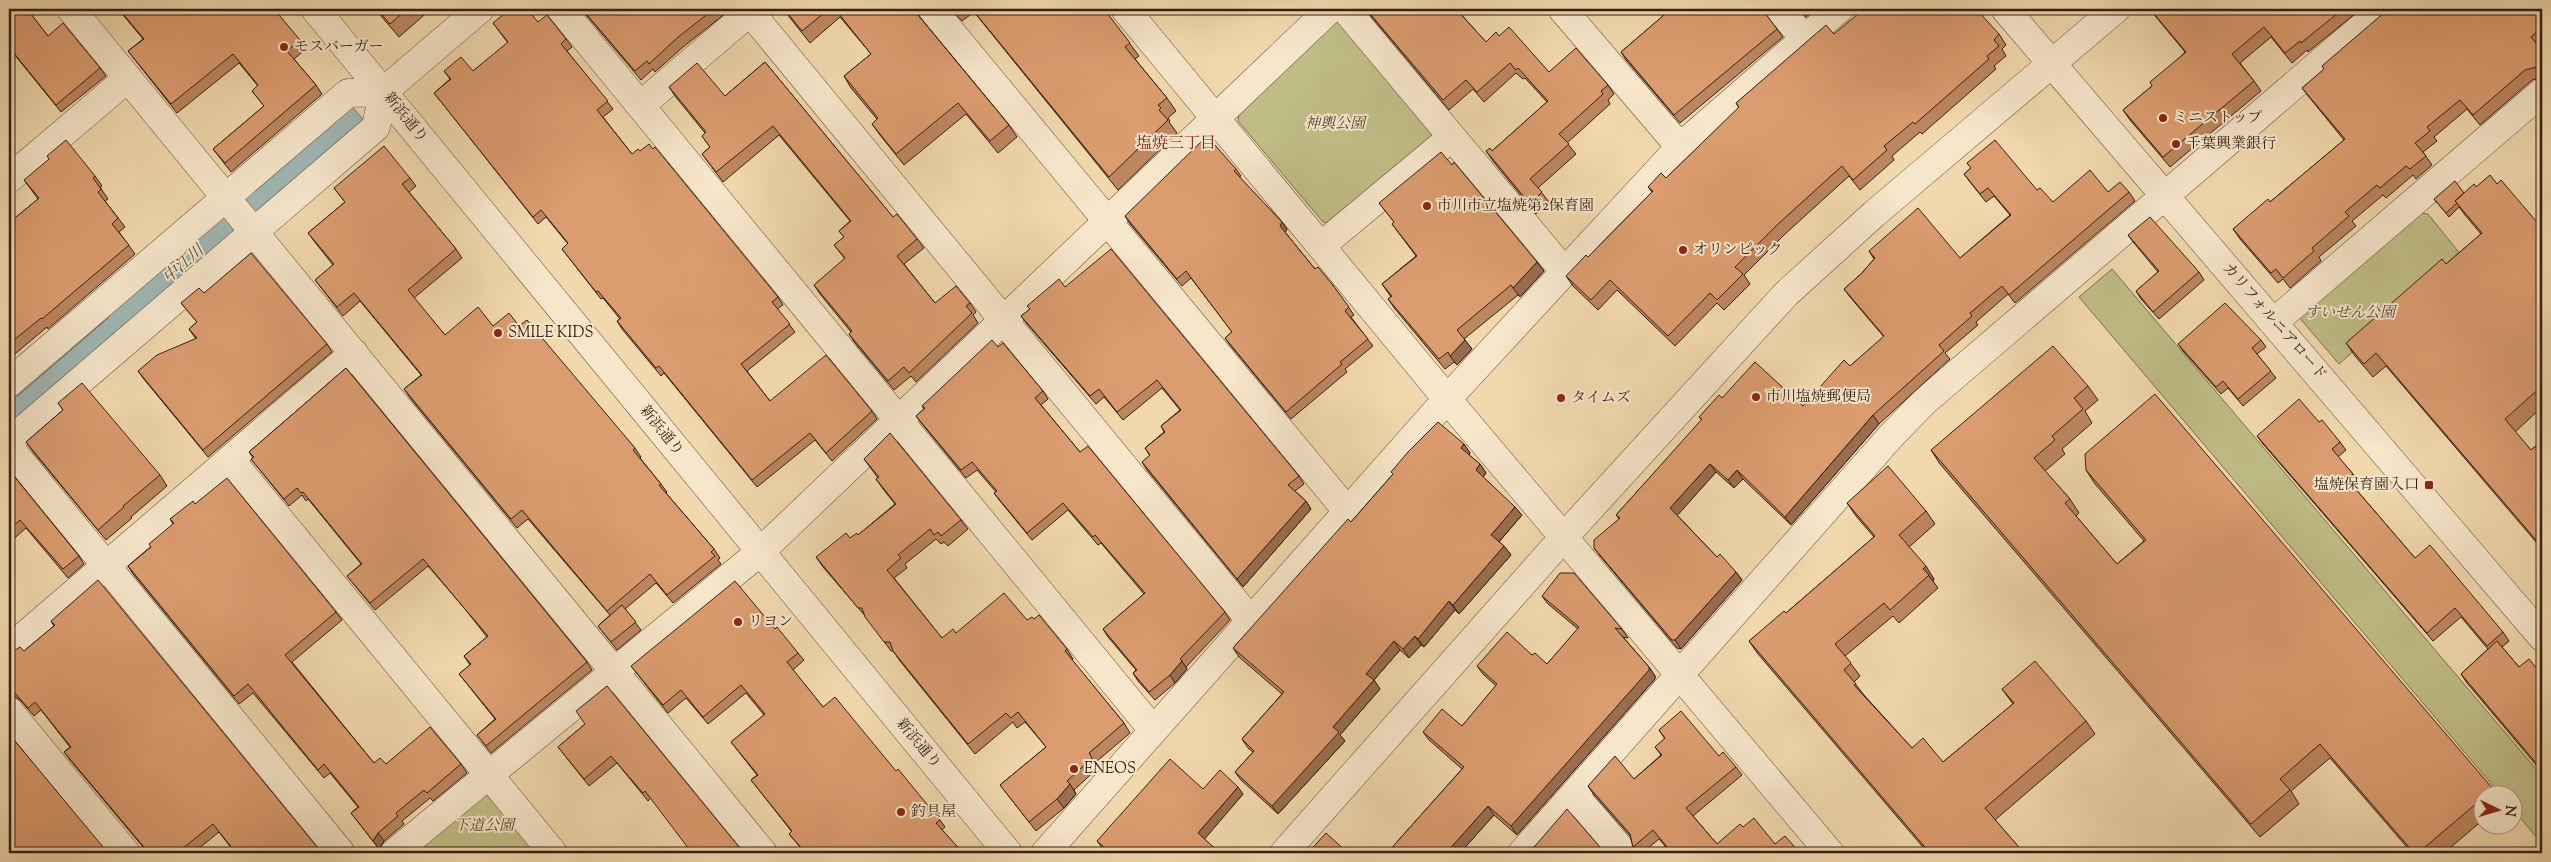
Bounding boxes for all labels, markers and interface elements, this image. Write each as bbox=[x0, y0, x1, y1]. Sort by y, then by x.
place label: モスバーガー bbox=[294, 37, 384, 58]
marker: モスバーガー bbox=[278, 41, 290, 53]
street label: 新浜通り bbox=[378, 88, 432, 148]
place label: ミニストップ bbox=[2173, 108, 2263, 129]
marker: ミニストップ bbox=[2157, 112, 2169, 124]
park label: 神輿公園 bbox=[1305, 114, 1368, 135]
district label: 塩焼三丁目 bbox=[1136, 133, 1216, 156]
place label: 千葉興業銀行 bbox=[2186, 134, 2276, 155]
marker: 千葉興業銀行 bbox=[2170, 138, 2182, 150]
place label: 市川市立塩焼第2保育園 bbox=[1437, 196, 1594, 217]
marker: 市川市立塩焼第2保育園 bbox=[1421, 200, 1433, 212]
water label: 中江川 bbox=[158, 239, 211, 289]
place label: オリンピック bbox=[1693, 240, 1782, 261]
marker: オリンピック bbox=[1677, 244, 1689, 256]
street label: カリフォルニアロード bbox=[2217, 259, 2331, 385]
park label: すいせん公園 bbox=[2305, 303, 2398, 324]
place label: SMILE KIDS bbox=[508, 323, 593, 344]
marker: SMILE KIDS bbox=[492, 327, 504, 339]
place label: 市川塩焼郵便局 bbox=[1766, 387, 1871, 408]
place label: タイムズ bbox=[1571, 388, 1631, 409]
marker: 市川塩焼郵便局 bbox=[1750, 391, 1762, 403]
marker: タイムズ bbox=[1555, 392, 1567, 404]
street label: 新浜通り bbox=[634, 401, 688, 461]
place label: 塩焼保育園入口 bbox=[2314, 475, 2419, 496]
marker: 塩焼保育園入口 bbox=[2423, 479, 2435, 491]
place label: リヨン bbox=[748, 612, 793, 633]
marker: リヨン bbox=[732, 616, 744, 628]
street label: 新浜通り bbox=[891, 714, 945, 774]
place label: ENEOS bbox=[1084, 759, 1136, 780]
marker: ENEOS bbox=[1068, 763, 1080, 775]
north arrow bbox=[2474, 784, 2524, 834]
place label: 釣具屋 bbox=[911, 802, 956, 823]
text: N bbox=[2499, 805, 2519, 817]
marker: 釣具屋 bbox=[895, 806, 907, 818]
park label: 下道公園 bbox=[454, 816, 517, 837]

